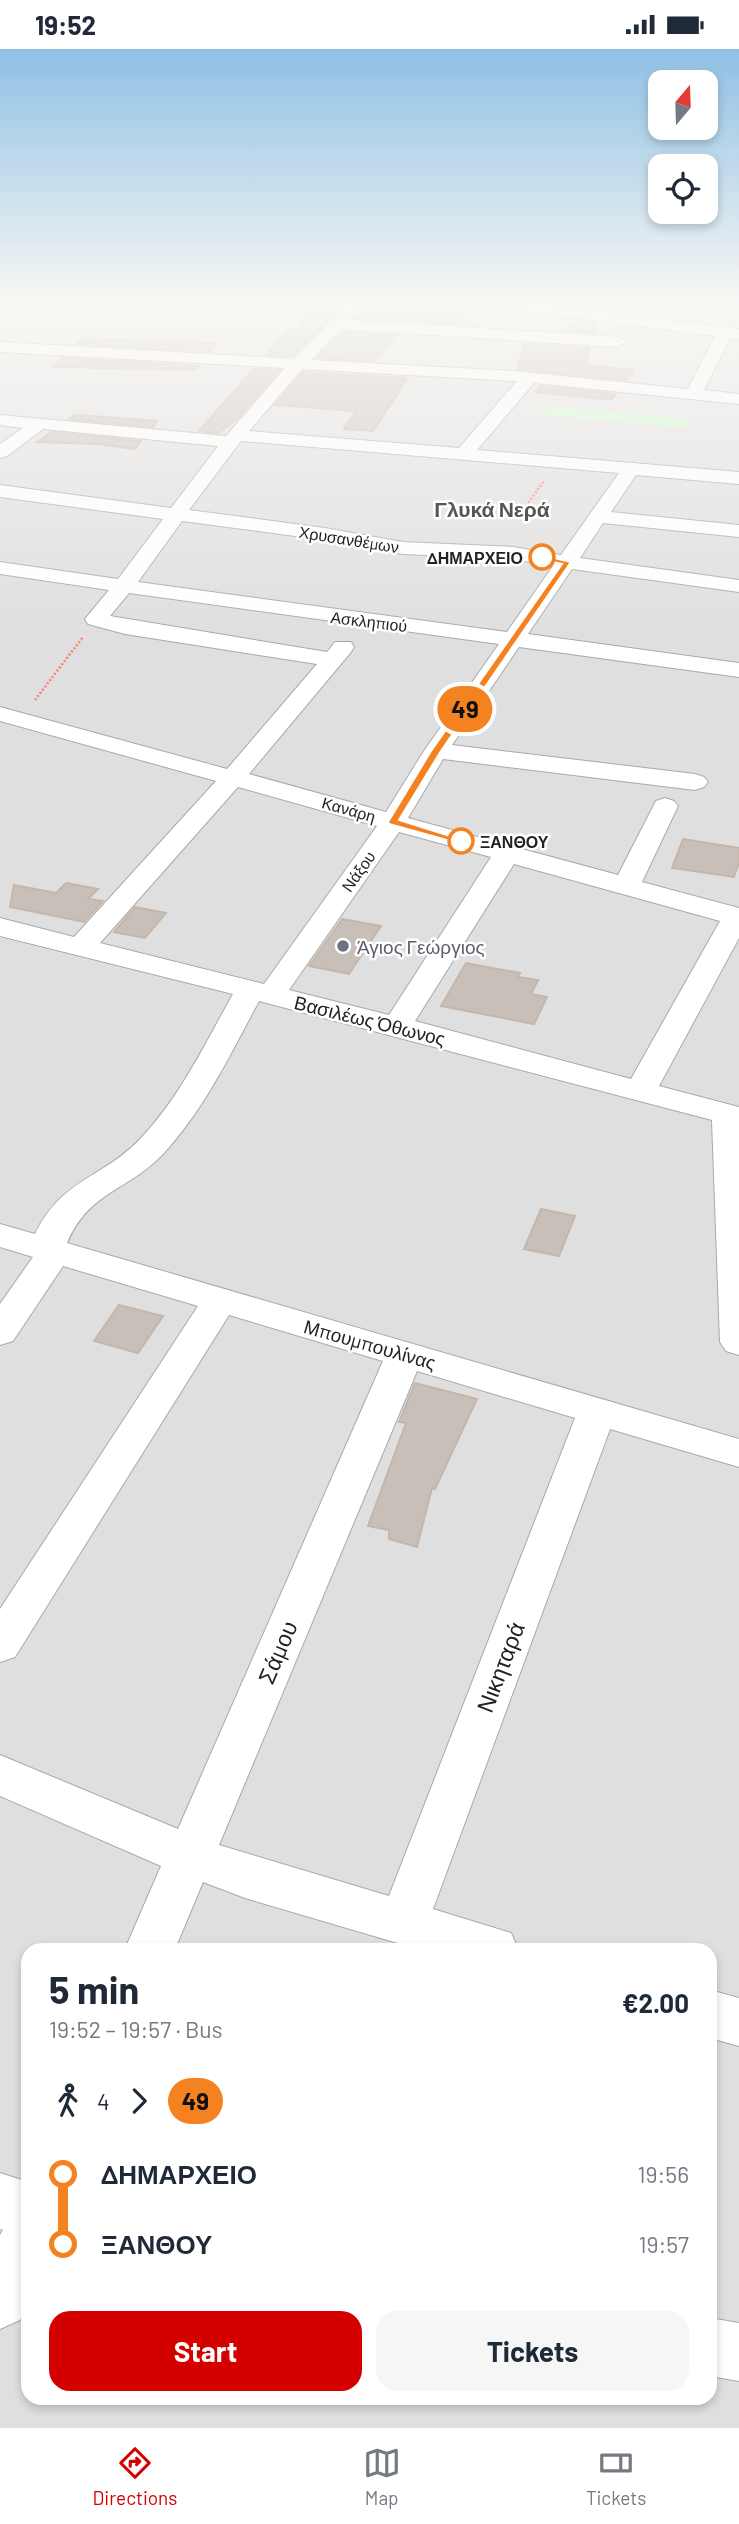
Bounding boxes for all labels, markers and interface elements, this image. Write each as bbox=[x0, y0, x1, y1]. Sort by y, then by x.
text: 19:52 bbox=[35, 9, 96, 40]
north arrow bbox=[648, 70, 718, 140]
map controls bbox=[648, 70, 718, 224]
button: locate bbox=[648, 154, 718, 224]
district label: Γλυκά Νερά bbox=[434, 496, 550, 521]
street label: Χρυσανθέμων bbox=[298, 522, 400, 556]
marker: ΔΗΜΑΡΧΕΙΟ bbox=[529, 544, 555, 570]
place label: ΔΗΜΑΡΧΕΙΟ bbox=[427, 548, 523, 567]
street label: Ασκληπιού bbox=[330, 607, 408, 635]
line badge: 49 bbox=[434, 686, 496, 732]
text: 49 bbox=[451, 694, 479, 723]
street label: Κανάρη bbox=[320, 792, 378, 826]
marker: ΞΑΝΘΟΥ bbox=[448, 828, 474, 854]
place label: ΞΑΝΘΟΥ bbox=[480, 832, 549, 851]
street label: Νάξου bbox=[337, 847, 380, 896]
place label: Άγιος Γεώργιος bbox=[357, 935, 485, 958]
marker: Άγιος Γεώργιος bbox=[335, 938, 351, 954]
street label: Βασιλέως Όθωνος bbox=[292, 990, 448, 1050]
street label: Μπουμπουλίνας bbox=[301, 1314, 439, 1374]
street label: Σάμου bbox=[251, 1616, 303, 1688]
street label: Νικηταρά bbox=[470, 1618, 530, 1716]
text: 5 min bbox=[49, 1966, 139, 2012]
text: €2.00 bbox=[622, 1987, 689, 2018]
text: 19:52 – 19:57 · Bus bbox=[49, 2015, 223, 2043]
icon: walk bbox=[49, 2082, 87, 2120]
icon: forward bbox=[120, 2082, 158, 2120]
text: 49 bbox=[182, 2086, 209, 2115]
text: 4 bbox=[97, 2087, 110, 2115]
text: ΔΗΜΑΡΧΕΙΟ bbox=[101, 2158, 257, 2189]
text: 19:56 bbox=[638, 2160, 689, 2188]
text: ΞΑΝΘΟΥ bbox=[101, 2228, 212, 2259]
text: 19:57 bbox=[638, 2230, 689, 2258]
button: Start bbox=[49, 2311, 362, 2391]
button: Tickets bbox=[376, 2311, 689, 2391]
tab: Directions bbox=[93, 2444, 178, 2509]
tab: Map bbox=[363, 2444, 401, 2509]
tab: Tickets bbox=[586, 2444, 646, 2509]

